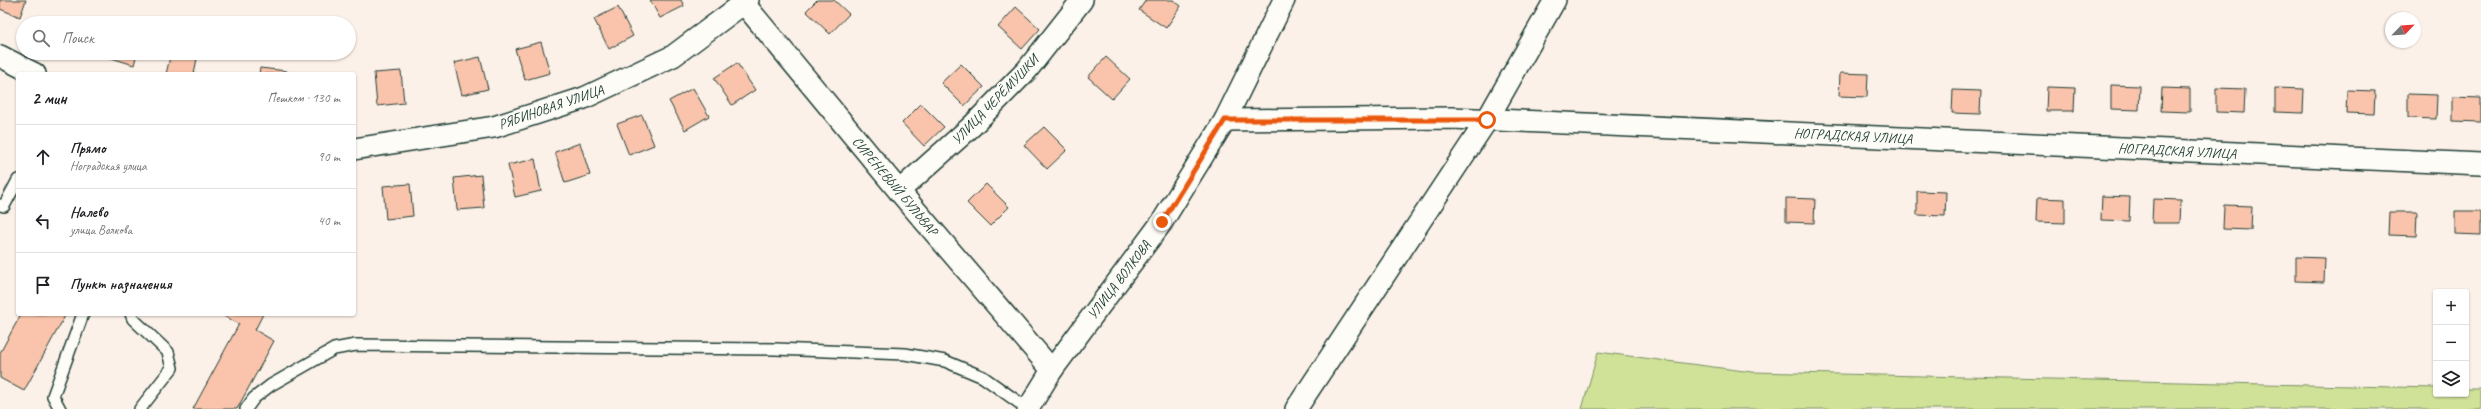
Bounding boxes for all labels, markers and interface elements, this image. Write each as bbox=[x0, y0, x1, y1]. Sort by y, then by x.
north arrow bbox=[2385, 12, 2421, 48]
search box bbox=[16, 16, 356, 60]
icon: search bbox=[30, 27, 52, 49]
text: Поиск bbox=[62, 29, 94, 48]
street label: УЛИЦА ЧЕРЁМУШКИ bbox=[948, 50, 1044, 148]
street label: РЯБИНОВАЯ УЛИЦА bbox=[496, 81, 607, 133]
text: 2 мин bbox=[32, 88, 67, 109]
text: Пешком · 130 m bbox=[267, 90, 340, 106]
route start bbox=[1478, 111, 1496, 129]
street label: НОГРАДСКАЯ УЛИЦА bbox=[1793, 124, 1913, 148]
street label: СИРЕНЕВЫЙ БУЛЬВАР bbox=[849, 133, 943, 241]
text: Прямо bbox=[70, 139, 106, 158]
street label: НОГРАДСКАЯ УЛИЦА bbox=[2117, 139, 2237, 163]
icon: ahead bbox=[32, 146, 54, 168]
text: 90 m bbox=[318, 149, 340, 165]
text: Ноградская улица bbox=[70, 158, 147, 174]
text: Налево bbox=[70, 203, 108, 222]
icon: left bbox=[32, 210, 54, 232]
text: 40 m bbox=[318, 213, 340, 229]
route end bbox=[1153, 213, 1171, 231]
text: улица Волкова bbox=[70, 222, 132, 238]
street label: УЛИЦА ВОЛКОВА bbox=[1084, 237, 1155, 323]
icon: arrive bbox=[32, 274, 54, 296]
text: Пункт назначения bbox=[70, 275, 172, 294]
map controls bbox=[2433, 289, 2469, 397]
button: + bbox=[2433, 289, 2469, 325]
button: − bbox=[2433, 325, 2469, 361]
button: layers bbox=[2433, 361, 2469, 397]

